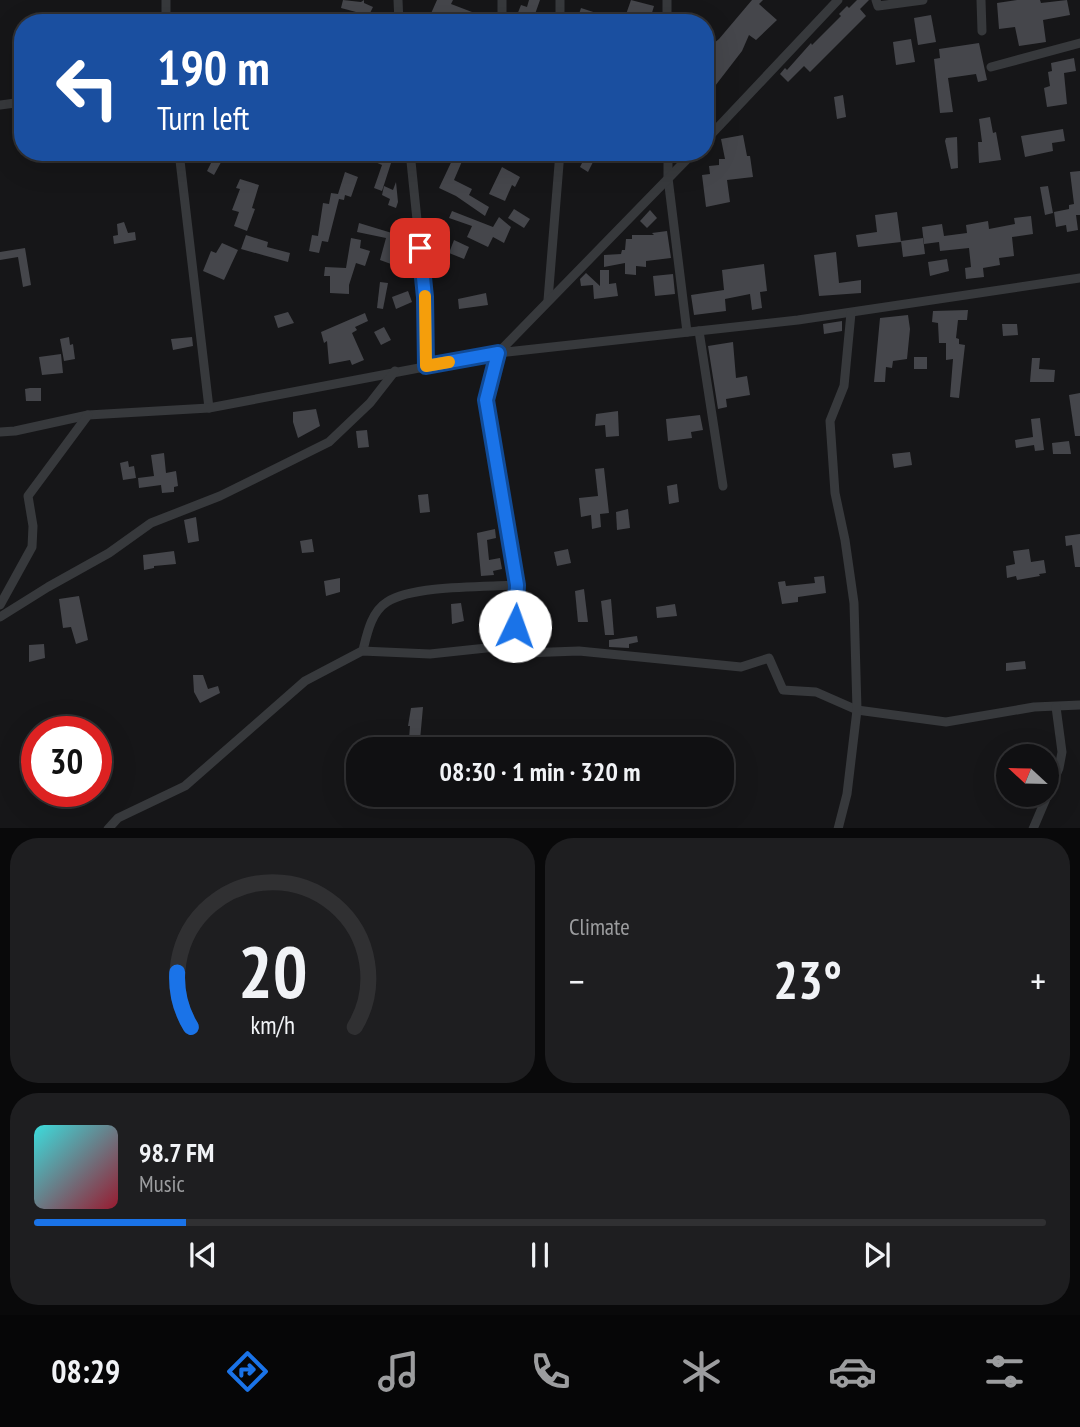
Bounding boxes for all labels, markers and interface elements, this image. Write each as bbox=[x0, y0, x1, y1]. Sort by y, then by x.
text: 190 m bbox=[157, 35, 270, 99]
icon: left bbox=[42, 42, 133, 133]
text: Turn left bbox=[157, 97, 249, 139]
pin bbox=[390, 218, 450, 278]
icon: arrive bbox=[401, 229, 439, 267]
position arrow bbox=[478, 589, 552, 663]
speed limit sign: 30 bbox=[21, 716, 112, 807]
north arrow bbox=[996, 744, 1059, 807]
map controls bbox=[996, 744, 1059, 807]
text: 08:30 · 1 min · 320 m bbox=[440, 755, 640, 788]
text: Climate bbox=[569, 912, 630, 941]
text: 20 bbox=[238, 923, 307, 1017]
text: 23° bbox=[773, 946, 842, 1013]
text: − bbox=[569, 956, 585, 1005]
text: + bbox=[1030, 956, 1046, 1005]
text: km/h bbox=[250, 1008, 295, 1040]
text: 98.7 FM bbox=[139, 1136, 214, 1169]
text: Music bbox=[139, 1169, 185, 1198]
icon: previous bbox=[184, 1236, 222, 1274]
icon: pause bbox=[521, 1236, 559, 1274]
icon: next bbox=[858, 1236, 896, 1274]
icon: directions bbox=[223, 1347, 272, 1396]
icon: music bbox=[374, 1347, 423, 1396]
icon: phone bbox=[526, 1347, 575, 1396]
icon: climate bbox=[677, 1347, 726, 1396]
icon: car bbox=[828, 1347, 877, 1396]
icon: filters bbox=[980, 1347, 1029, 1396]
text: 08:29 bbox=[51, 1350, 120, 1392]

